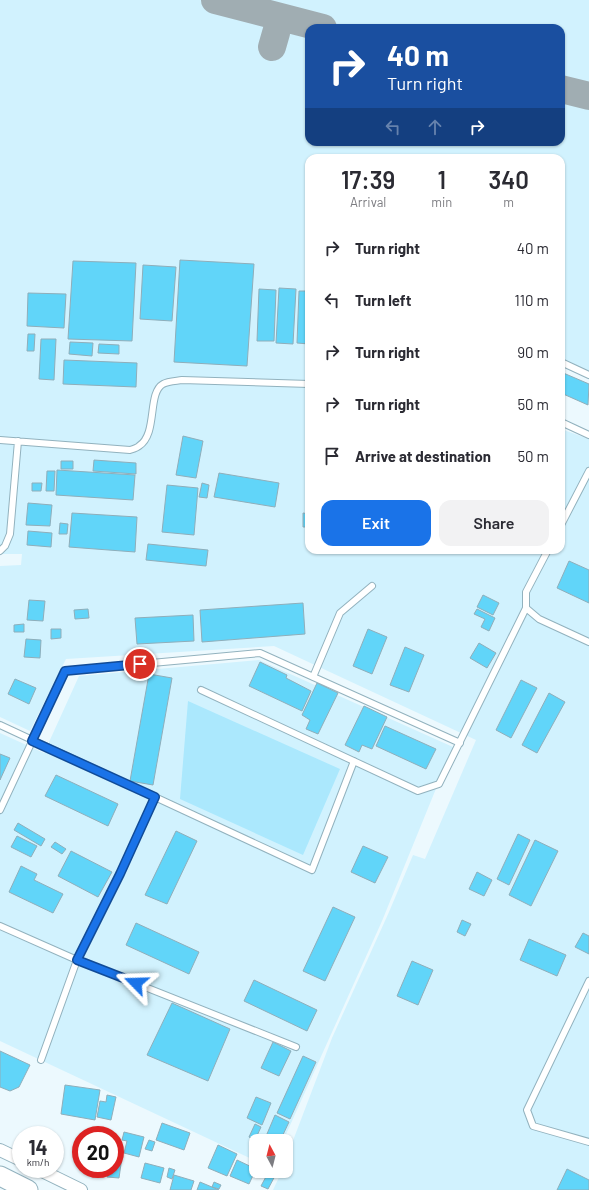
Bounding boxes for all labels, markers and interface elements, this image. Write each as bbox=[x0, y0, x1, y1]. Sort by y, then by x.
text: 40 m bbox=[387, 38, 449, 72]
icon: right bbox=[321, 40, 373, 92]
text: Turn right bbox=[387, 72, 463, 94]
icon: left bbox=[382, 116, 404, 138]
icon: ahead bbox=[424, 116, 446, 138]
icon: right bbox=[466, 116, 488, 138]
text: 17:39 bbox=[341, 165, 395, 194]
text: 1 bbox=[438, 165, 446, 194]
text: 340 bbox=[488, 165, 529, 194]
text: Arrival bbox=[350, 194, 386, 210]
text: min bbox=[431, 194, 452, 210]
text: m bbox=[503, 194, 514, 210]
icon: right bbox=[321, 237, 343, 259]
text: Turn right bbox=[355, 239, 420, 257]
text: 40 m bbox=[517, 239, 549, 257]
icon: left bbox=[321, 289, 343, 311]
text: Turn left bbox=[355, 291, 411, 309]
text: 110 m bbox=[515, 291, 549, 309]
icon: right bbox=[321, 341, 343, 363]
text: Turn right bbox=[355, 343, 420, 361]
text: 90 m bbox=[517, 343, 549, 361]
icon: right bbox=[321, 393, 343, 415]
text: Turn right bbox=[355, 395, 420, 413]
text: 50 m bbox=[517, 395, 549, 413]
icon: arrive bbox=[321, 445, 343, 467]
text: Arrive at destination bbox=[355, 447, 491, 465]
text: 50 m bbox=[517, 447, 549, 465]
button: Exit bbox=[321, 500, 431, 546]
button: Share bbox=[439, 500, 549, 546]
pin bbox=[123, 647, 157, 681]
icon: arrive bbox=[129, 653, 151, 675]
position arrow bbox=[115, 962, 157, 1004]
speed limit sign: 20 bbox=[72, 1126, 124, 1178]
north arrow bbox=[249, 1134, 293, 1178]
map controls bbox=[249, 1134, 293, 1178]
text: 14 bbox=[28, 1135, 48, 1159]
text: km/h bbox=[27, 1156, 49, 1168]

